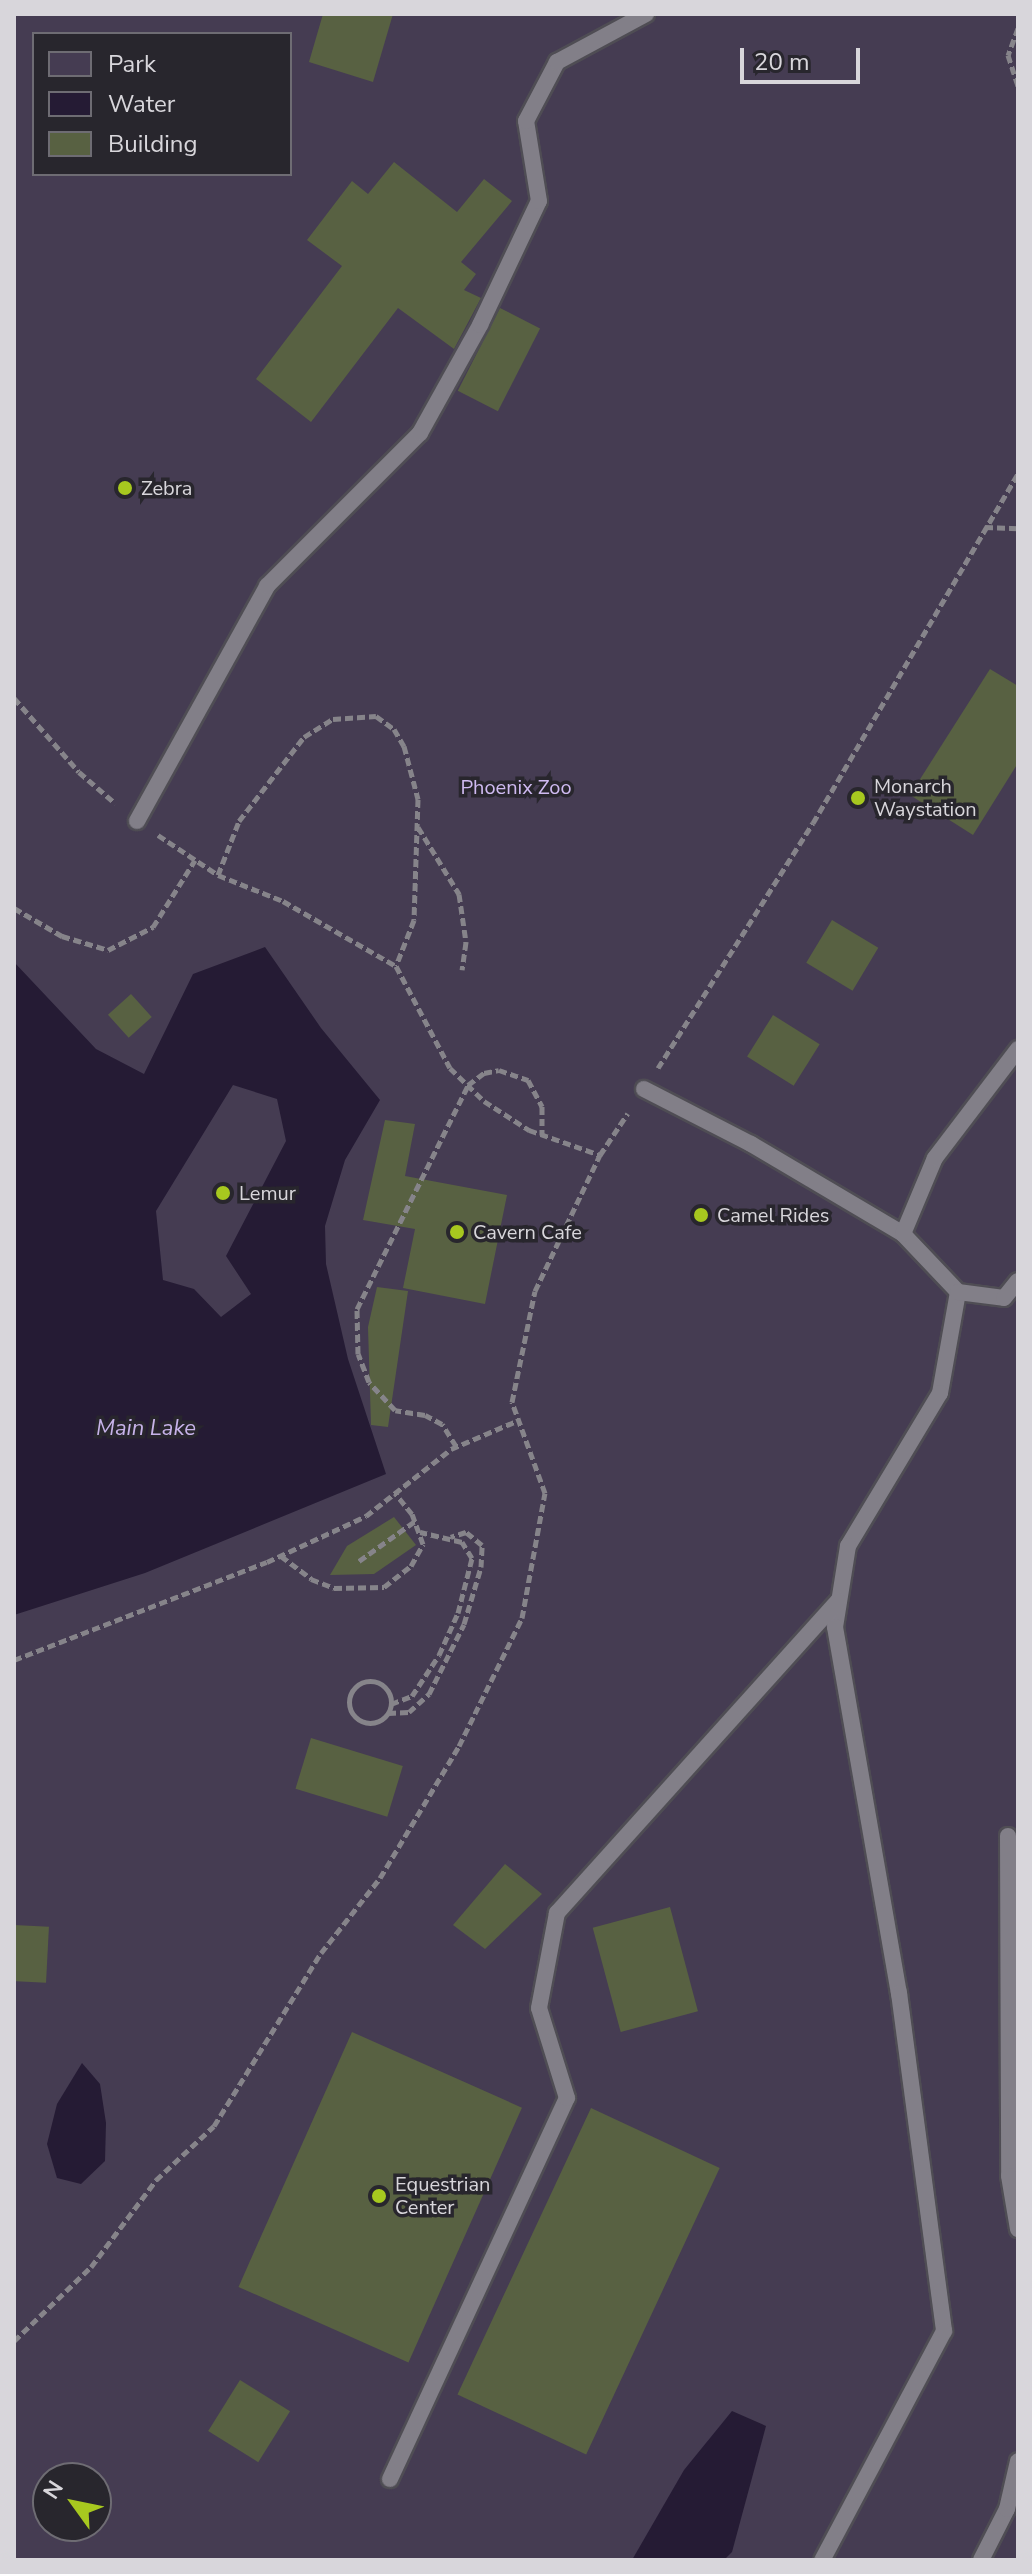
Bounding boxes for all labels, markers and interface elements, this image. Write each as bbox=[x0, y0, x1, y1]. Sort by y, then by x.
legend bbox=[32, 32, 292, 176]
scale bar bbox=[744, 32, 864, 82]
text: 20 m bbox=[754, 46, 810, 78]
text: Park bbox=[108, 48, 156, 80]
text: Water bbox=[108, 88, 175, 120]
text: Building bbox=[108, 128, 198, 160]
place label: Zebra bbox=[141, 476, 192, 500]
marker: Zebra bbox=[116, 479, 134, 497]
place label: Monarch Waystation bbox=[874, 774, 977, 821]
park label: Phoenix Zoo bbox=[460, 775, 572, 799]
marker: Monarch Waystation bbox=[849, 789, 867, 807]
place label: Lemur bbox=[239, 1181, 296, 1205]
marker: Lemur bbox=[214, 1184, 232, 1202]
place label: Camel Rides bbox=[717, 1203, 829, 1227]
marker: Camel Rides bbox=[692, 1206, 710, 1224]
place label: Cavern Cafe bbox=[473, 1220, 582, 1244]
marker: Cavern Cafe bbox=[448, 1223, 466, 1241]
water label: Main Lake bbox=[96, 1416, 196, 1442]
place label: Equestrian Center bbox=[395, 2172, 490, 2219]
marker: Equestrian Center bbox=[370, 2187, 388, 2205]
north arrow bbox=[32, 2462, 112, 2542]
text: N bbox=[36, 2475, 71, 2505]

